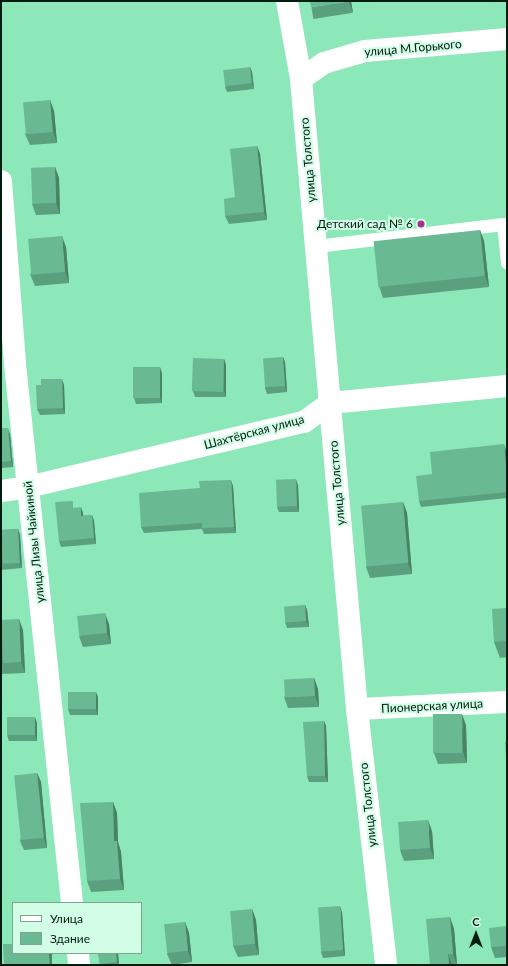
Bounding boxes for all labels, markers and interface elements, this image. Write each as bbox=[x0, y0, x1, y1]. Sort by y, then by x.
street label: улица М.Горького bbox=[364, 37, 462, 59]
street label: улица Толстого bbox=[297, 117, 319, 203]
place label: Детский сад № 6 bbox=[317, 217, 413, 231]
marker: Детский сад № 6 bbox=[416, 219, 426, 229]
street label: Шахтёрская улица bbox=[202, 412, 306, 452]
street label: улица Толстого bbox=[326, 440, 348, 526]
street label: улица Лизы Чайкиной bbox=[20, 480, 48, 604]
street label: Пионерская улица bbox=[381, 696, 483, 716]
street label: улица Толстого bbox=[356, 762, 380, 848]
legend bbox=[12, 902, 142, 954]
text: Улица bbox=[50, 911, 83, 926]
north arrow bbox=[456, 914, 496, 954]
text: С bbox=[472, 915, 480, 928]
text: Здание bbox=[50, 931, 90, 946]

